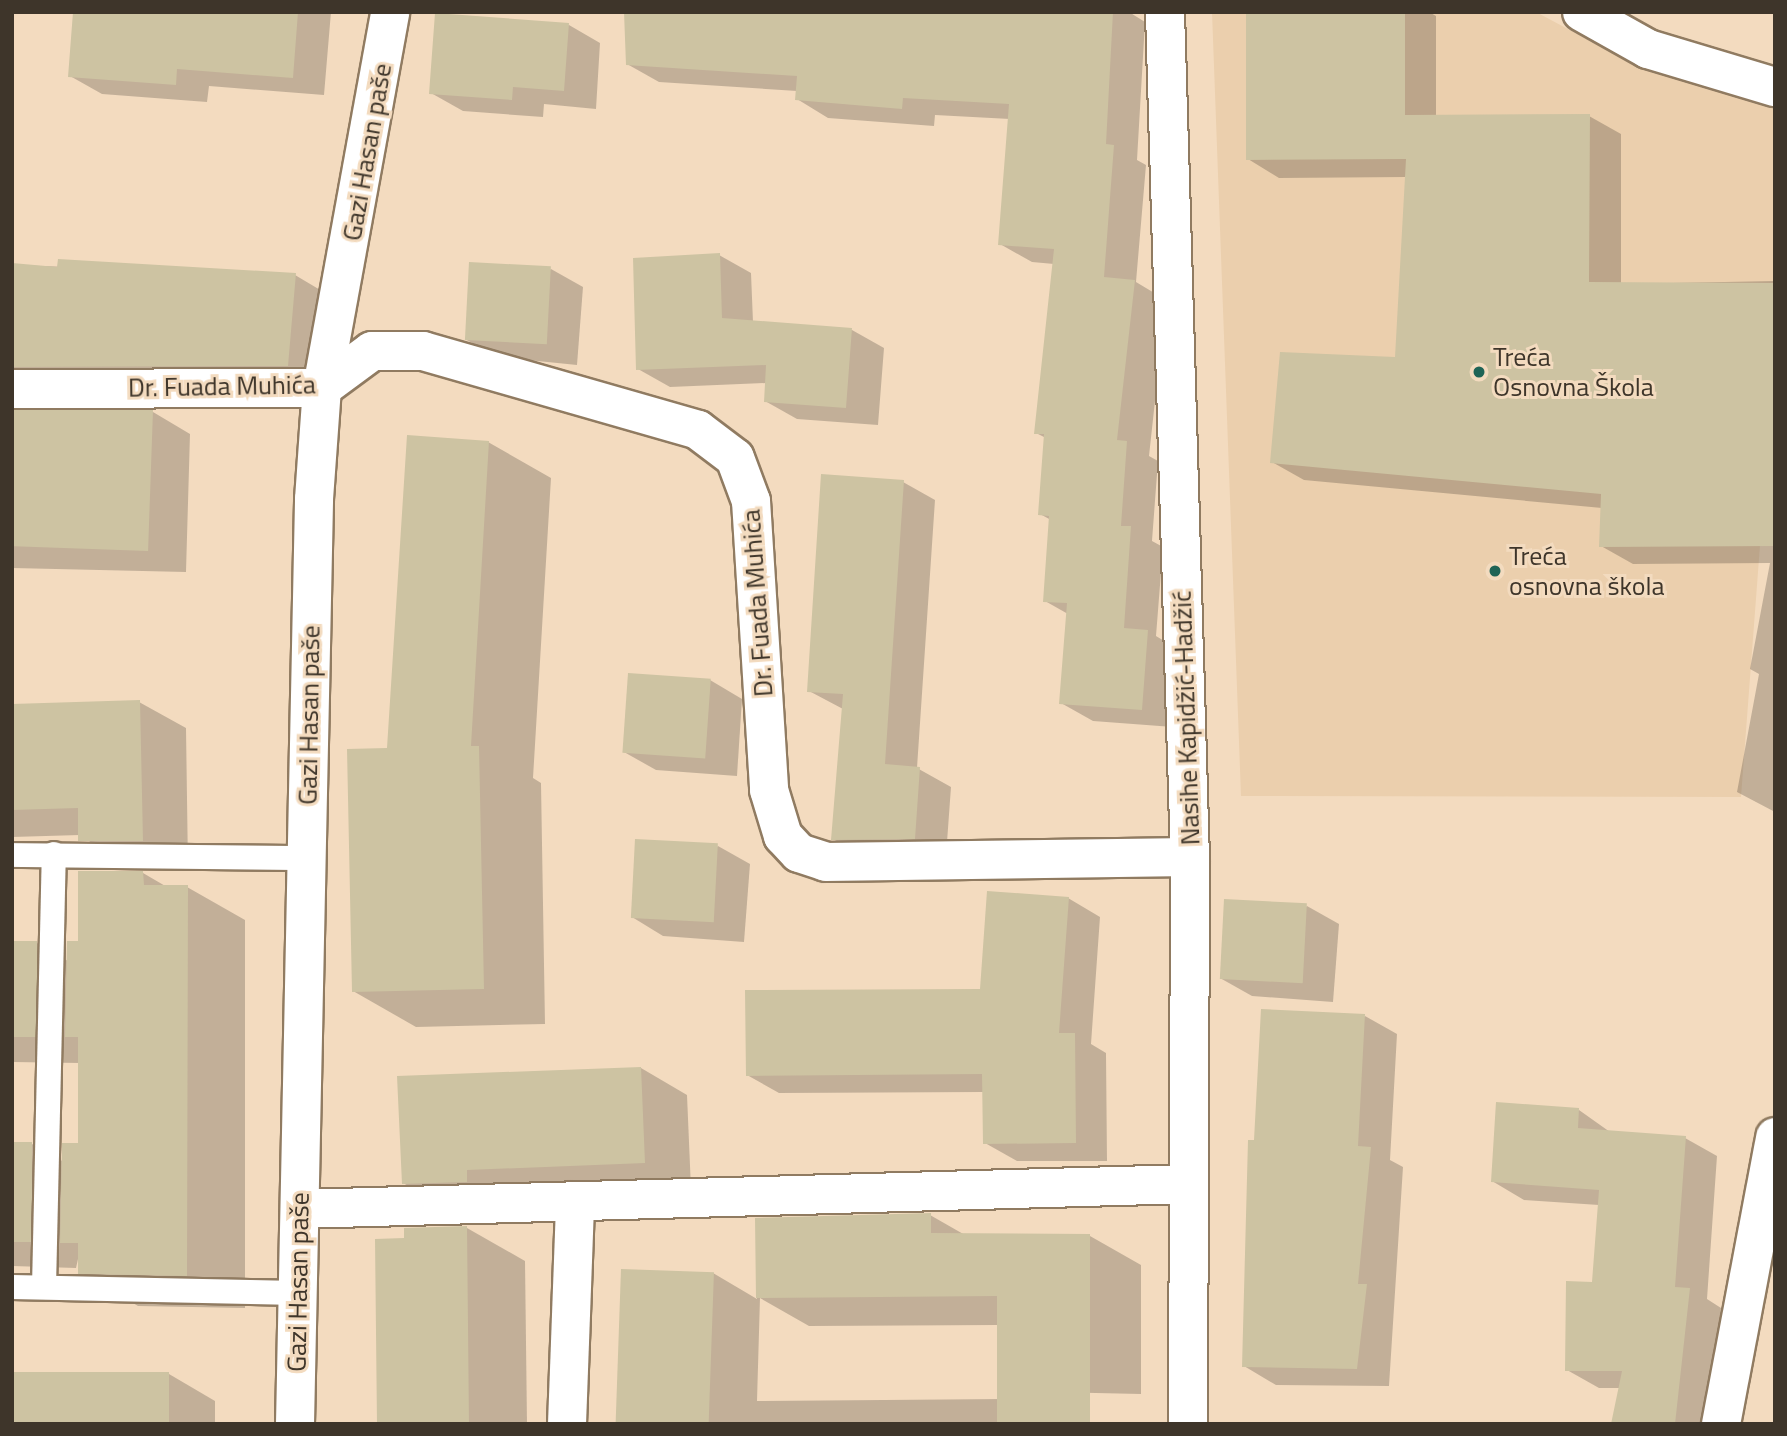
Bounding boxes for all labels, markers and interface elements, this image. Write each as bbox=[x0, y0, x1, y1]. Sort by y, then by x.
street label: Gazi Hasan paše bbox=[336, 61, 398, 243]
place label: Treća Osnovna Škola bbox=[1493, 341, 1654, 402]
marker: Treća Osnovna Škola bbox=[1471, 364, 1487, 380]
street label: Dr. Fuada Muhića bbox=[128, 369, 316, 403]
street label: Dr. Fuada Muhića bbox=[735, 508, 779, 698]
place label: Treća osnovna škola bbox=[1509, 540, 1664, 602]
marker: Treća osnovna škola bbox=[1487, 563, 1503, 579]
street label: Nasihe Kapidžić-Hadžić bbox=[1166, 590, 1206, 846]
street label: Gazi Hasan paše bbox=[292, 625, 326, 805]
street label: Gazi Hasan paše bbox=[281, 1192, 315, 1372]

